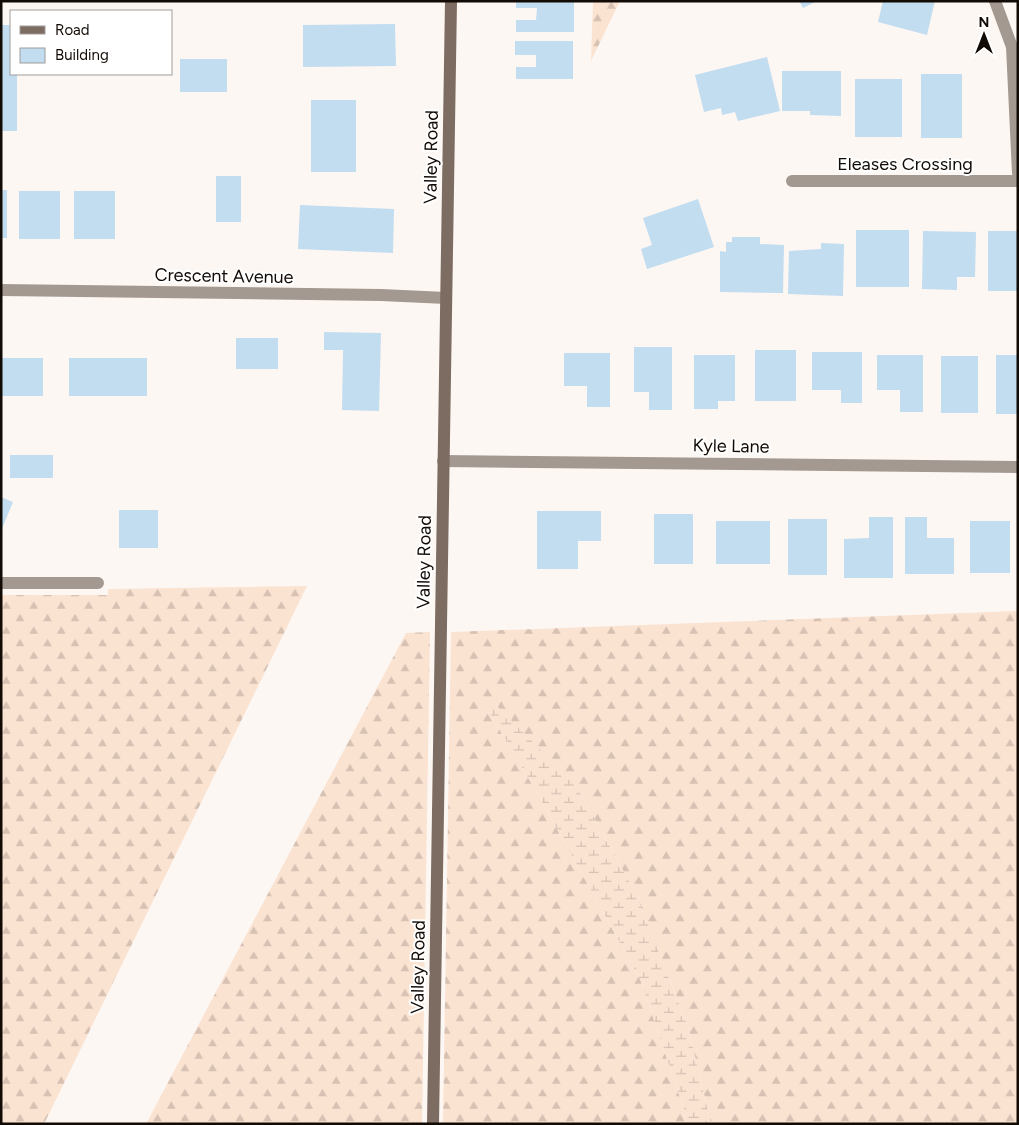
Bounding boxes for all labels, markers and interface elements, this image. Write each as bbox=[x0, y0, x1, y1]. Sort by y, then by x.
legend bbox=[10, 10, 172, 75]
north arrow bbox=[959, 10, 1009, 60]
text: N bbox=[979, 14, 989, 31]
text: Road bbox=[55, 21, 90, 39]
text: Building bbox=[55, 46, 109, 64]
street label: Valley Road bbox=[419, 110, 443, 204]
street label: Eleases Crossing bbox=[837, 153, 973, 175]
street label: Crescent Avenue bbox=[154, 264, 294, 288]
street label: Kyle Lane bbox=[692, 434, 770, 458]
street label: Valley Road bbox=[412, 515, 436, 609]
street label: Valley Road bbox=[406, 920, 430, 1014]

